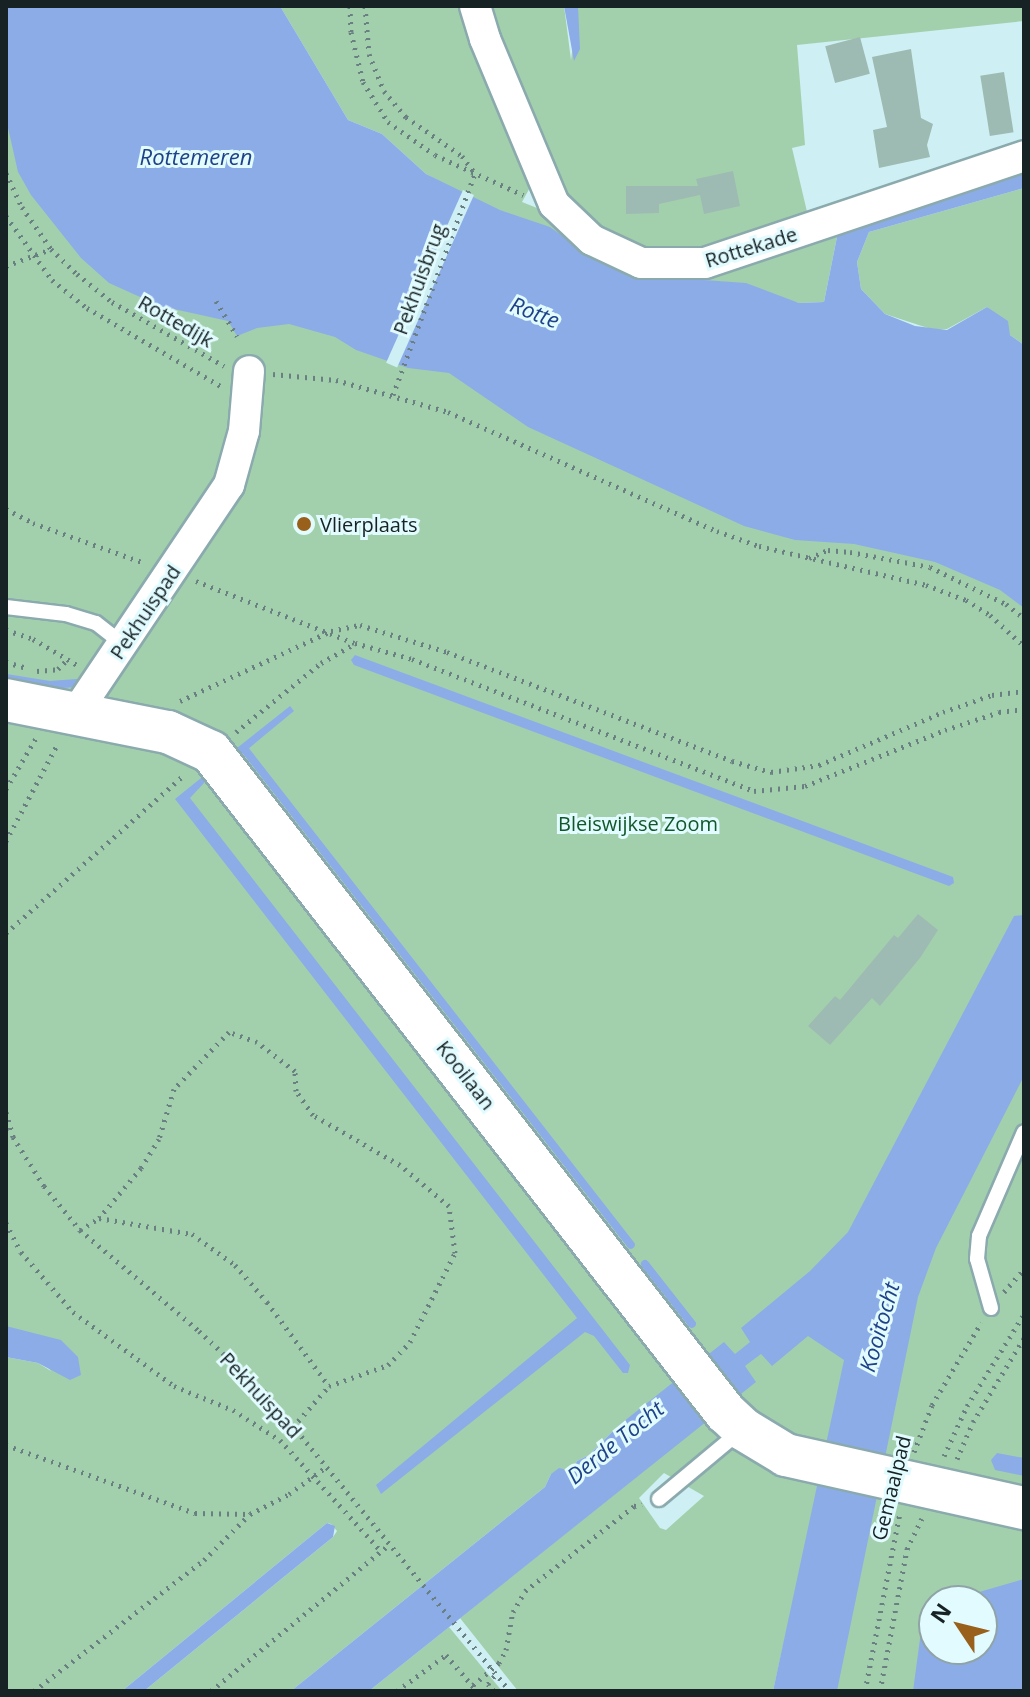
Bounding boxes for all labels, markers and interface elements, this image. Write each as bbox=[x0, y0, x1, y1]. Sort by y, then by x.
water label: Rottemeren bbox=[140, 144, 252, 170]
street label: Pekhuisbrug bbox=[388, 220, 450, 338]
street label: Rottekade bbox=[702, 222, 800, 272]
street label: Rottedijk bbox=[134, 290, 218, 352]
water label: Rotte bbox=[507, 291, 563, 333]
place label: Vlierplaats bbox=[320, 512, 418, 536]
marker: Vlierplaats bbox=[295, 515, 313, 533]
street label: Pekhuispad bbox=[105, 560, 185, 664]
park label: Bleiswijkse Zoom bbox=[558, 811, 718, 835]
street label: Kooilaan bbox=[432, 1036, 500, 1114]
water label: Kooitocht bbox=[854, 1279, 904, 1375]
street label: Pekhuispad bbox=[215, 1347, 307, 1443]
water label: Derde Tocht bbox=[561, 1395, 669, 1489]
street label: Gemaalpad bbox=[866, 1433, 916, 1543]
north arrow bbox=[918, 1585, 998, 1665]
text: N bbox=[923, 1596, 957, 1628]

